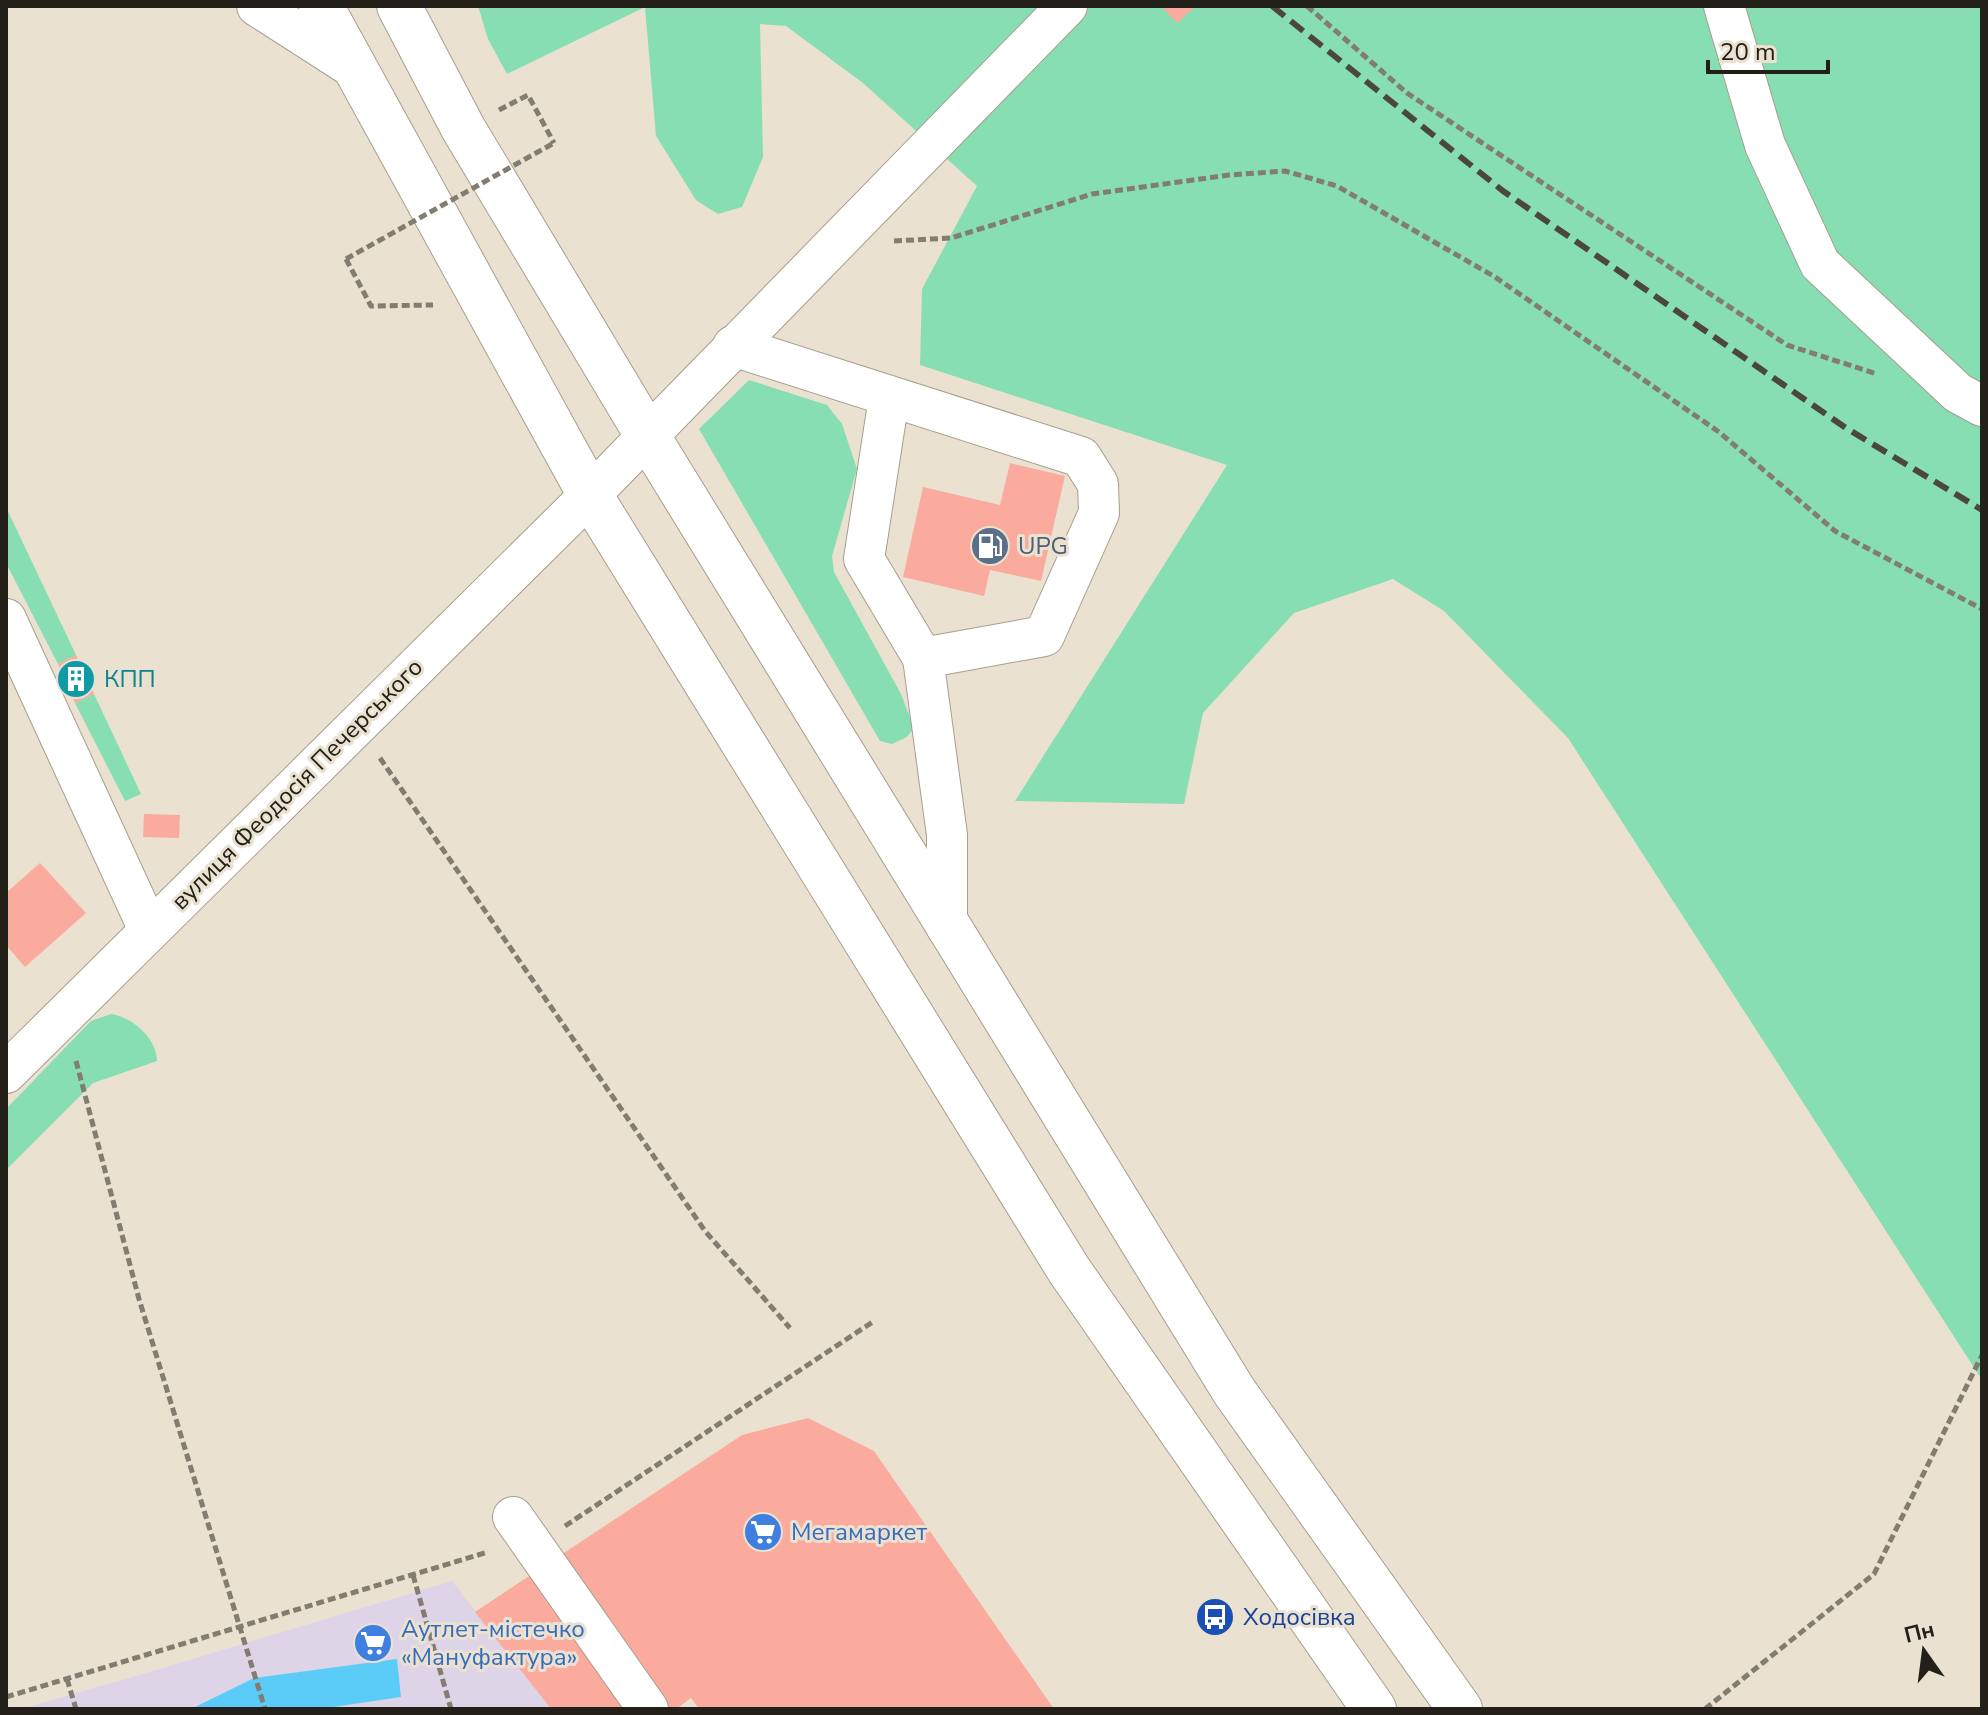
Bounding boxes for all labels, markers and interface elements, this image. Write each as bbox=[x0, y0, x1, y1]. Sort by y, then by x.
scale bar bbox=[1708, 24, 1828, 74]
text: 20 m bbox=[1720, 36, 1776, 68]
fuel station icon: UPG bbox=[969, 525, 1011, 567]
place label: UPG bbox=[1018, 530, 1068, 562]
street label: вулиця Феодосія Печерського bbox=[164, 651, 430, 917]
building icon: КПП bbox=[55, 658, 97, 700]
place label: КПП bbox=[104, 663, 156, 695]
supermarket icon: Мегамаркет bbox=[742, 1511, 784, 1553]
place label: Мегамаркет bbox=[791, 1516, 928, 1548]
bus stop icon: Ходосівка bbox=[1194, 1596, 1236, 1638]
place label: Ходосівка bbox=[1243, 1601, 1356, 1633]
north arrow bbox=[1884, 1611, 1964, 1691]
place label: Аутлет-містечко «Мануфактура» bbox=[401, 1613, 585, 1673]
text: Пн bbox=[1901, 1614, 1938, 1651]
supermarket icon: Аутлет-містечко «Мануфактура» bbox=[352, 1622, 394, 1664]

